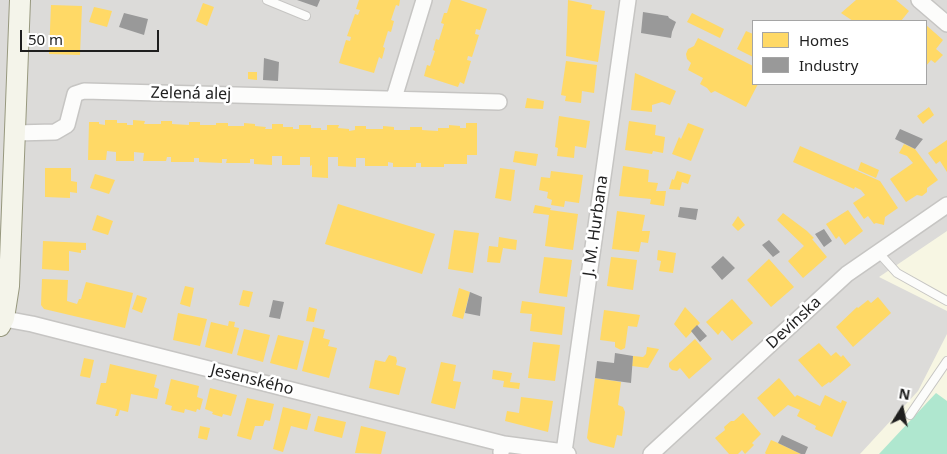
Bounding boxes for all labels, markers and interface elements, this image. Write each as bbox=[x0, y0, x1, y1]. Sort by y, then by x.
scale bar bbox=[22, 20, 161, 52]
legend bbox=[752, 20, 927, 85]
text: 50 m bbox=[28, 29, 63, 49]
text: Homes bbox=[799, 30, 849, 50]
text: Industry bbox=[799, 55, 858, 75]
street label: Zelená alej bbox=[151, 84, 231, 104]
street label: J. M. Hurbana bbox=[579, 174, 613, 278]
street label: Devínska bbox=[763, 293, 825, 353]
street label: Jesenského bbox=[209, 360, 295, 400]
text: N bbox=[897, 383, 912, 404]
north arrow bbox=[877, 384, 927, 434]

